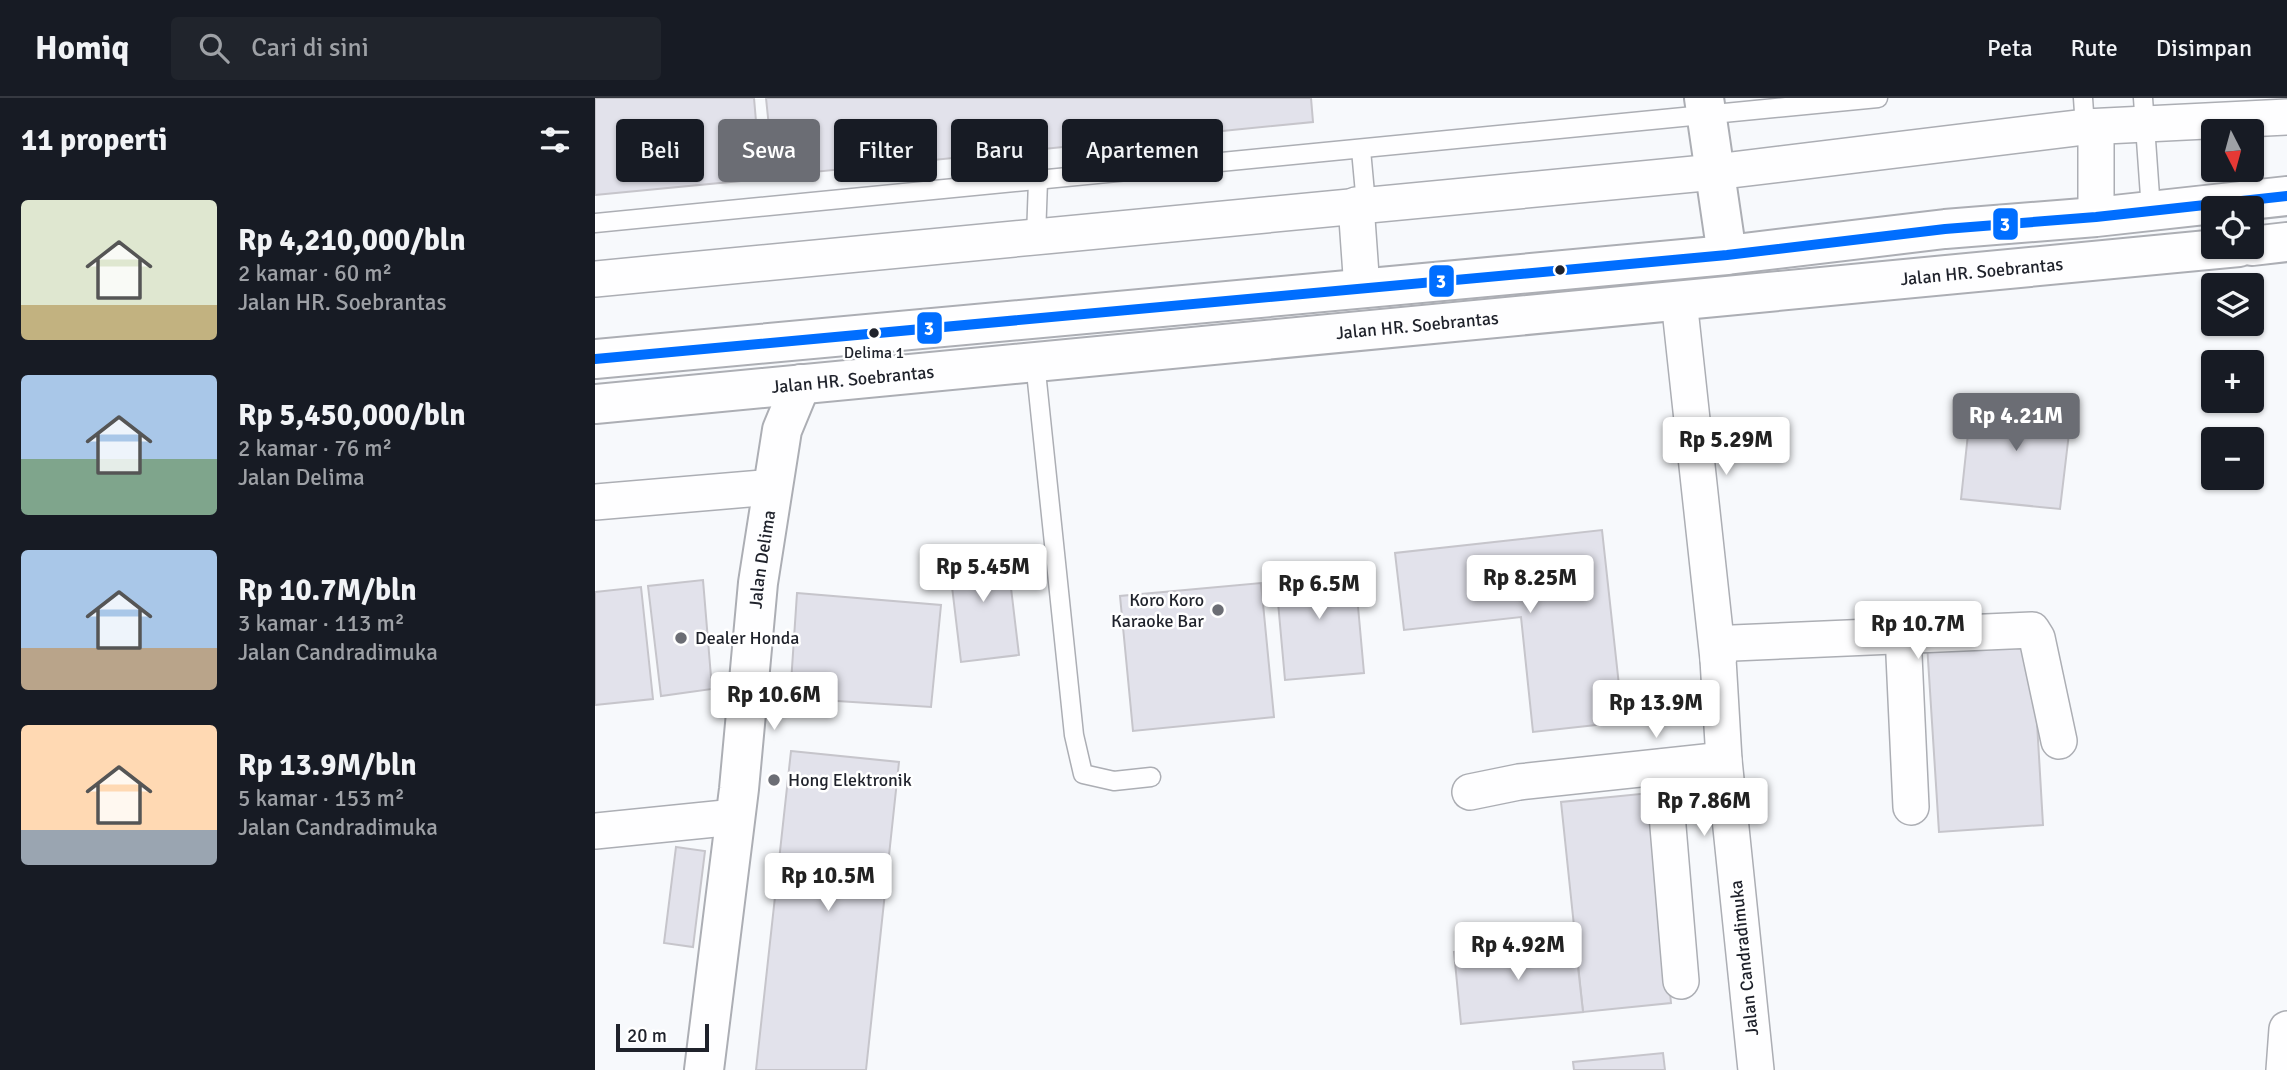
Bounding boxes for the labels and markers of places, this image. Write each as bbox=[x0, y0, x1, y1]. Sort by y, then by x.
unlabelled marker bbox=[1553, 263, 1567, 277]
marker: Delima 1 bbox=[867, 326, 881, 340]
place label: Delima 1 bbox=[844, 343, 904, 363]
pin: Rp 4.21M bbox=[1944, 394, 2088, 453]
pin: Rp 5.29M bbox=[1654, 418, 1798, 477]
pin: Rp 5.45M bbox=[911, 545, 1055, 604]
pin: Rp 8.25M bbox=[1458, 556, 1602, 615]
pin: Rp 6.5M bbox=[1254, 561, 1384, 621]
place label: Koro Koro Karaoke Bar bbox=[1111, 589, 1204, 632]
marker: Koro Koro Karaoke Bar bbox=[1210, 602, 1226, 618]
pin: Rp 10.7M bbox=[1846, 602, 1990, 661]
place label: Dealer Honda bbox=[695, 627, 799, 649]
marker: Dealer Honda bbox=[673, 630, 689, 646]
pin: Rp 10.6M bbox=[702, 672, 846, 732]
pin: Rp 13.9M bbox=[1584, 680, 1728, 740]
place label: Hong Elektronik bbox=[788, 769, 912, 791]
marker: Hong Elektronik bbox=[766, 772, 782, 788]
pin: Rp 7.86M bbox=[1632, 778, 1776, 838]
pin: Rp 10.5M bbox=[756, 854, 900, 913]
pin: Rp 4.92M bbox=[1446, 922, 1590, 982]

